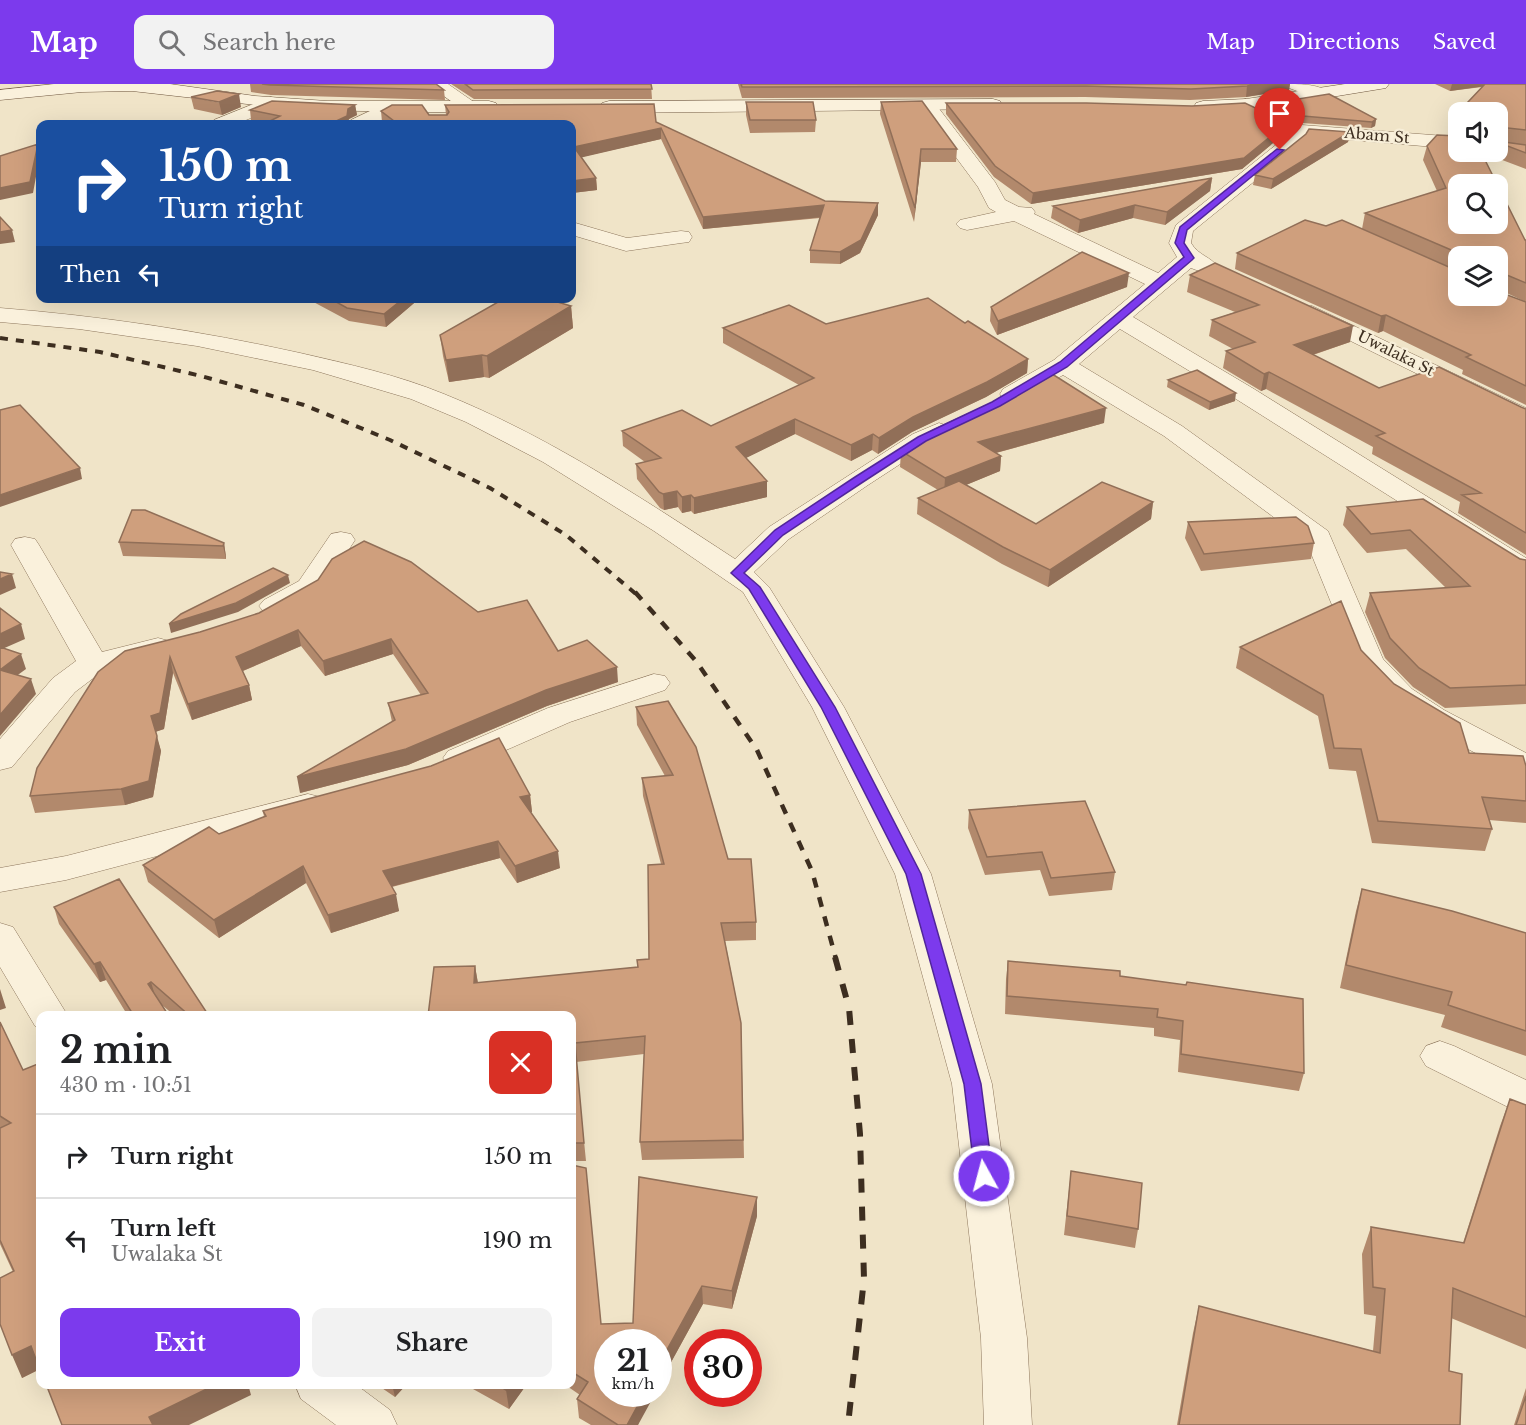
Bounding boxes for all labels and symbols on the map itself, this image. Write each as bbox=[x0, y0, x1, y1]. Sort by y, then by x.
pin bbox=[1254, 88, 1305, 150]
street label: Abam St bbox=[1343, 123, 1411, 147]
street label: Uwalaka St bbox=[1354, 326, 1438, 380]
position arrow bbox=[952, 1144, 1016, 1208]
speed limit sign: 30 bbox=[684, 1329, 762, 1407]

